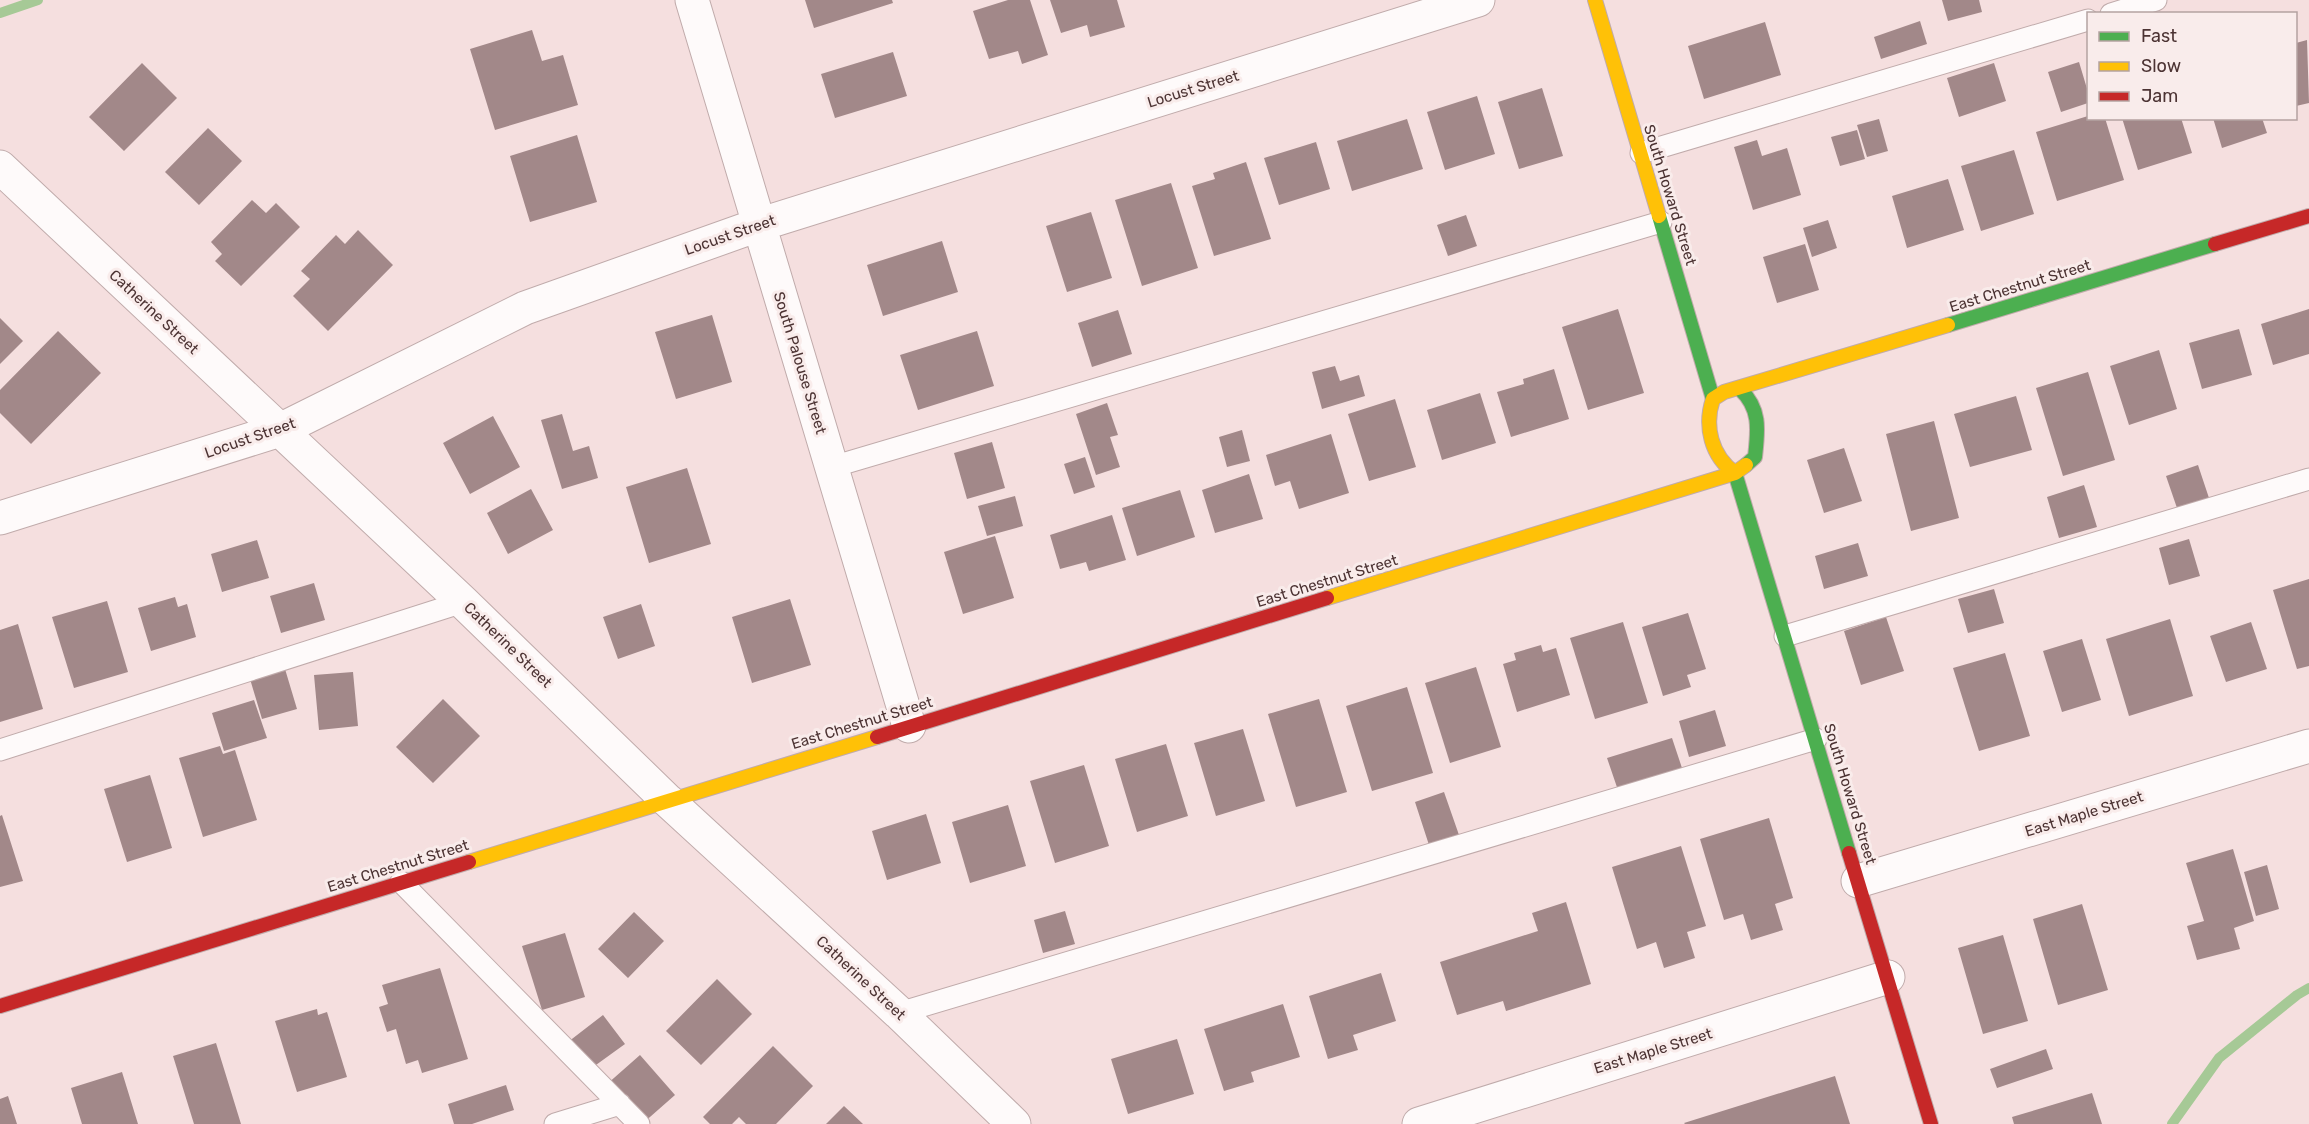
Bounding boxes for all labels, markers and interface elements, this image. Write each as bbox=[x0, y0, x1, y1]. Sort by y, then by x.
legend bbox=[2087, 12, 2297, 120]
text: Fast bbox=[2141, 25, 2177, 47]
text: Slow bbox=[2141, 55, 2181, 77]
street label: Locust Street bbox=[1145, 67, 1241, 111]
text: Jam bbox=[2141, 85, 2178, 107]
street label: South Howard Street bbox=[1640, 122, 1700, 268]
street label: Locust Street bbox=[682, 211, 778, 259]
street label: East Chestnut Street bbox=[1947, 256, 2093, 316]
street label: Catherine Street bbox=[106, 266, 202, 358]
street label: South Palouse Street bbox=[770, 290, 830, 436]
street label: Locust Street bbox=[202, 414, 298, 462]
street label: East Chestnut Street bbox=[1254, 551, 1400, 611]
street label: Catherine Street bbox=[460, 598, 556, 692]
street label: East Chestnut Street bbox=[789, 693, 935, 753]
street label: South Howard Street bbox=[1820, 721, 1880, 867]
street label: East Maple Street bbox=[2023, 787, 2145, 841]
street label: East Chestnut Street bbox=[325, 836, 471, 896]
street label: Catherine Street bbox=[813, 932, 909, 1024]
street label: East Maple Street bbox=[1592, 1024, 1714, 1078]

